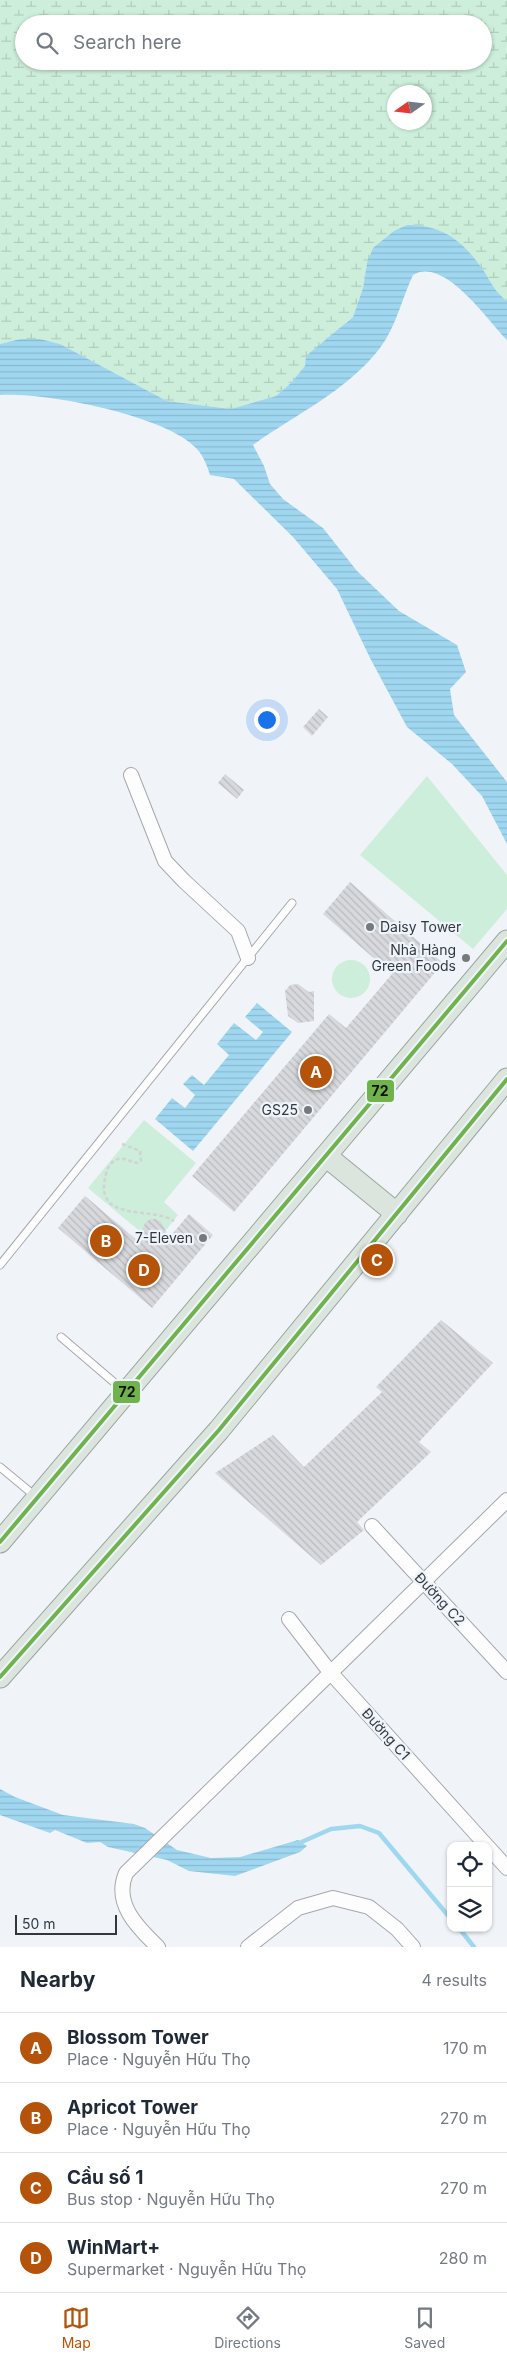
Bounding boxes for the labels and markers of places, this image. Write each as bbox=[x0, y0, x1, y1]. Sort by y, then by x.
place label: Daisy Tower bbox=[380, 918, 461, 935]
marker: Daisy Tower bbox=[364, 921, 376, 933]
place label: Nhà Hàng Green Foods bbox=[372, 941, 456, 974]
marker: Nhà Hàng Green Foods bbox=[460, 952, 472, 964]
pin: A bbox=[300, 1053, 332, 1091]
place label: GS25 bbox=[262, 1101, 298, 1118]
marker: GS25 bbox=[302, 1104, 314, 1116]
pin: B bbox=[90, 1222, 122, 1260]
place label: 7-Eleven bbox=[135, 1229, 193, 1246]
marker: 7-Eleven bbox=[197, 1232, 209, 1244]
pin: C bbox=[361, 1241, 393, 1279]
pin: D bbox=[128, 1251, 160, 1289]

